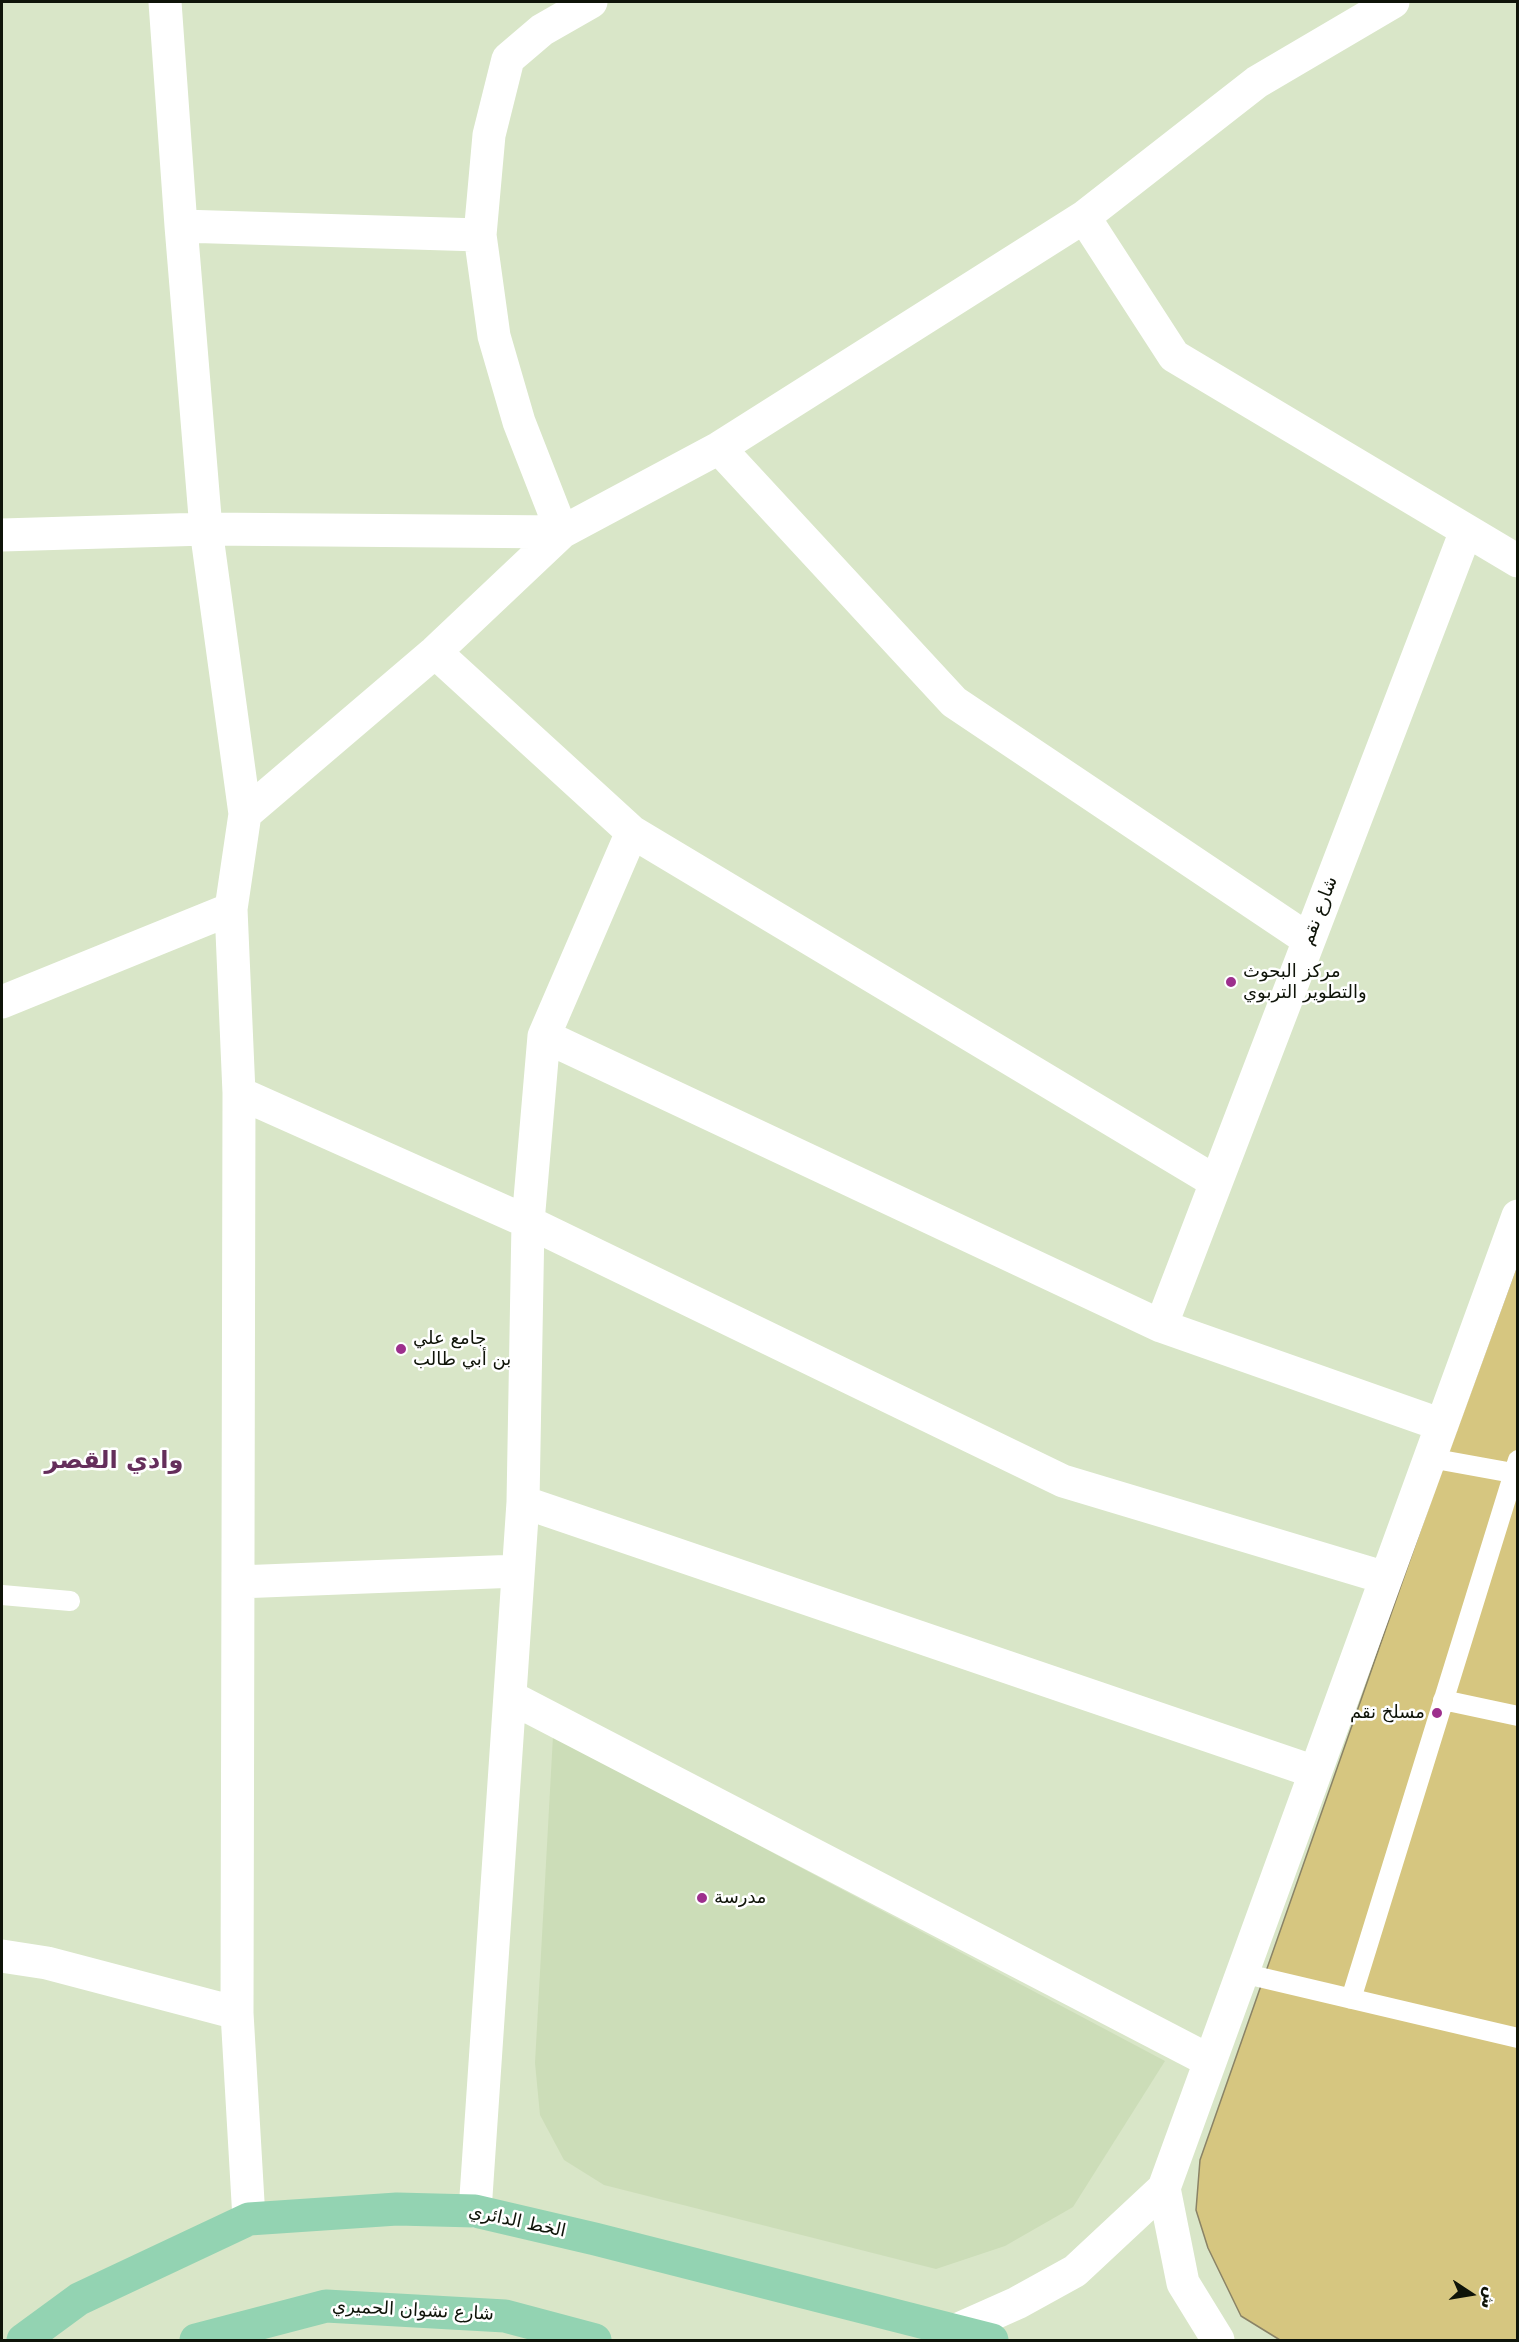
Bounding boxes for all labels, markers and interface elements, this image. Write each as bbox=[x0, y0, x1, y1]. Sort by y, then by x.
street label: شارع نقم bbox=[1297, 874, 1343, 948]
place label: مركز البحوث والتطوير التربوي bbox=[1243, 961, 1367, 1004]
marker: مركز البحوث والتطوير التربوي bbox=[1224, 975, 1238, 989]
place label: جامع علي بن أبي طالب bbox=[413, 1328, 511, 1370]
marker: جامع علي بن أبي طالب bbox=[394, 1342, 408, 1356]
district label: وادي القصر bbox=[45, 1448, 183, 1476]
place label: مسلخ نقم bbox=[1350, 1702, 1425, 1724]
marker: مسلخ نقم bbox=[1430, 1706, 1444, 1720]
place label: مدرسة bbox=[714, 1887, 767, 1909]
marker: مدرسة bbox=[695, 1891, 709, 1905]
street label: الخط الدائري bbox=[466, 2201, 568, 2243]
north arrow bbox=[1441, 2264, 1501, 2324]
text: ش bbox=[1478, 2285, 1501, 2311]
street label: شارع نشوان الحميري bbox=[332, 2296, 494, 2326]

